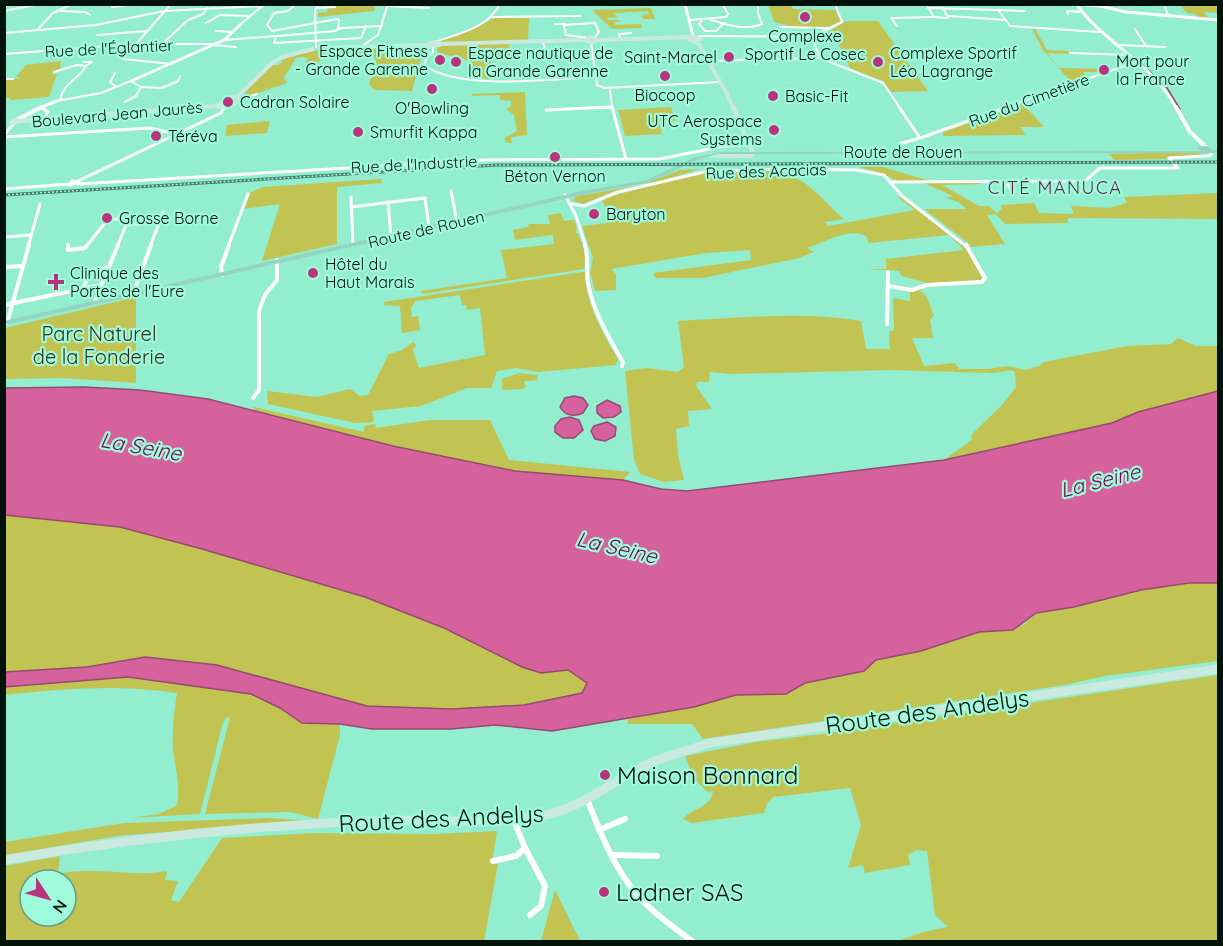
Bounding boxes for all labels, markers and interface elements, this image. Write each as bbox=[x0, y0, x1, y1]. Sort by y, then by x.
marker: Complexe Sportif Le Cosec bbox=[798, 10, 812, 24]
place label: Complexe Sportif Le Cosec bbox=[745, 26, 865, 64]
street label: Rue de l'Églantier bbox=[44, 35, 174, 61]
place label: Espace Fitness - Grande Garenne bbox=[295, 41, 428, 79]
place label: Espace nautique de la Grande Garenne bbox=[468, 43, 613, 81]
place label: Complexe Sportif Léo Lagrange bbox=[890, 43, 1017, 81]
place label: Saint-Marcel bbox=[624, 47, 717, 67]
marker: Saint-Marcel bbox=[722, 50, 736, 64]
place label: Mort pour la France bbox=[1116, 51, 1189, 89]
marker: Espace Fitness - Grande Garenne bbox=[433, 53, 447, 67]
marker: Espace nautique de la Grande Garenne bbox=[449, 55, 463, 69]
marker: Complexe Sportif Léo Lagrange bbox=[871, 55, 885, 69]
marker: Mort pour la France bbox=[1097, 63, 1111, 77]
marker: Biocoop bbox=[658, 69, 672, 83]
street label: Rue du Cimetière bbox=[966, 69, 1092, 131]
marker: O'Bowling bbox=[425, 82, 439, 96]
place label: Biocoop bbox=[635, 85, 695, 105]
place label: Basic-Fit bbox=[785, 86, 848, 106]
marker: Basic-Fit bbox=[766, 89, 780, 103]
place label: Cadran Solaire bbox=[240, 92, 349, 112]
marker: Cadran Solaire bbox=[221, 95, 235, 109]
street label: Boulevard Jean Jaurès bbox=[31, 97, 203, 131]
place label: O'Bowling bbox=[395, 98, 469, 118]
place label: UTC Aerospace Systems bbox=[647, 111, 762, 149]
place label: Smurfit Kappa bbox=[370, 122, 477, 142]
marker: UTC Aerospace Systems bbox=[767, 123, 781, 137]
marker: Smurfit Kappa bbox=[351, 125, 365, 139]
place label: Téréva bbox=[168, 126, 218, 146]
marker: Téréva bbox=[149, 129, 163, 143]
street label: Route de Rouen bbox=[844, 142, 962, 162]
marker: Béton Vernon bbox=[548, 150, 562, 164]
street label: Rue de l'Industrie bbox=[350, 151, 478, 177]
street label: Rue des Acacias bbox=[705, 159, 827, 183]
place label: Béton Vernon bbox=[504, 166, 606, 186]
district label: CITÉ MANUCA bbox=[988, 176, 1122, 199]
place label: Baryton bbox=[606, 204, 666, 224]
street label: Route de Rouen bbox=[366, 206, 486, 252]
marker: Baryton bbox=[587, 207, 601, 221]
place label: Grosse Borne bbox=[119, 208, 219, 228]
marker: Grosse Borne bbox=[100, 211, 114, 225]
place label: Hôtel du Haut Marais bbox=[325, 254, 414, 292]
place label: Clinique des Portes de l'Eure bbox=[70, 263, 184, 301]
marker: Hôtel du Haut Marais bbox=[306, 266, 320, 280]
marker: Clinique des Portes de l'Eure bbox=[47, 273, 65, 291]
park label: Parc Naturel de la Fonderie bbox=[33, 321, 165, 369]
water label: La Seine bbox=[98, 426, 185, 466]
water label: La Seine bbox=[1057, 457, 1144, 503]
water label: La Seine bbox=[574, 525, 661, 569]
street label: Route des Andelys bbox=[823, 682, 1031, 740]
place label: Maison Bonnard bbox=[617, 760, 798, 790]
marker: Maison Bonnard bbox=[598, 768, 612, 782]
street label: Route des Andelys bbox=[338, 798, 544, 838]
north arrow bbox=[18, 868, 78, 928]
place label: Ladner SAS bbox=[616, 877, 744, 907]
marker: Ladner SAS bbox=[597, 885, 611, 899]
text: N bbox=[49, 896, 72, 917]

